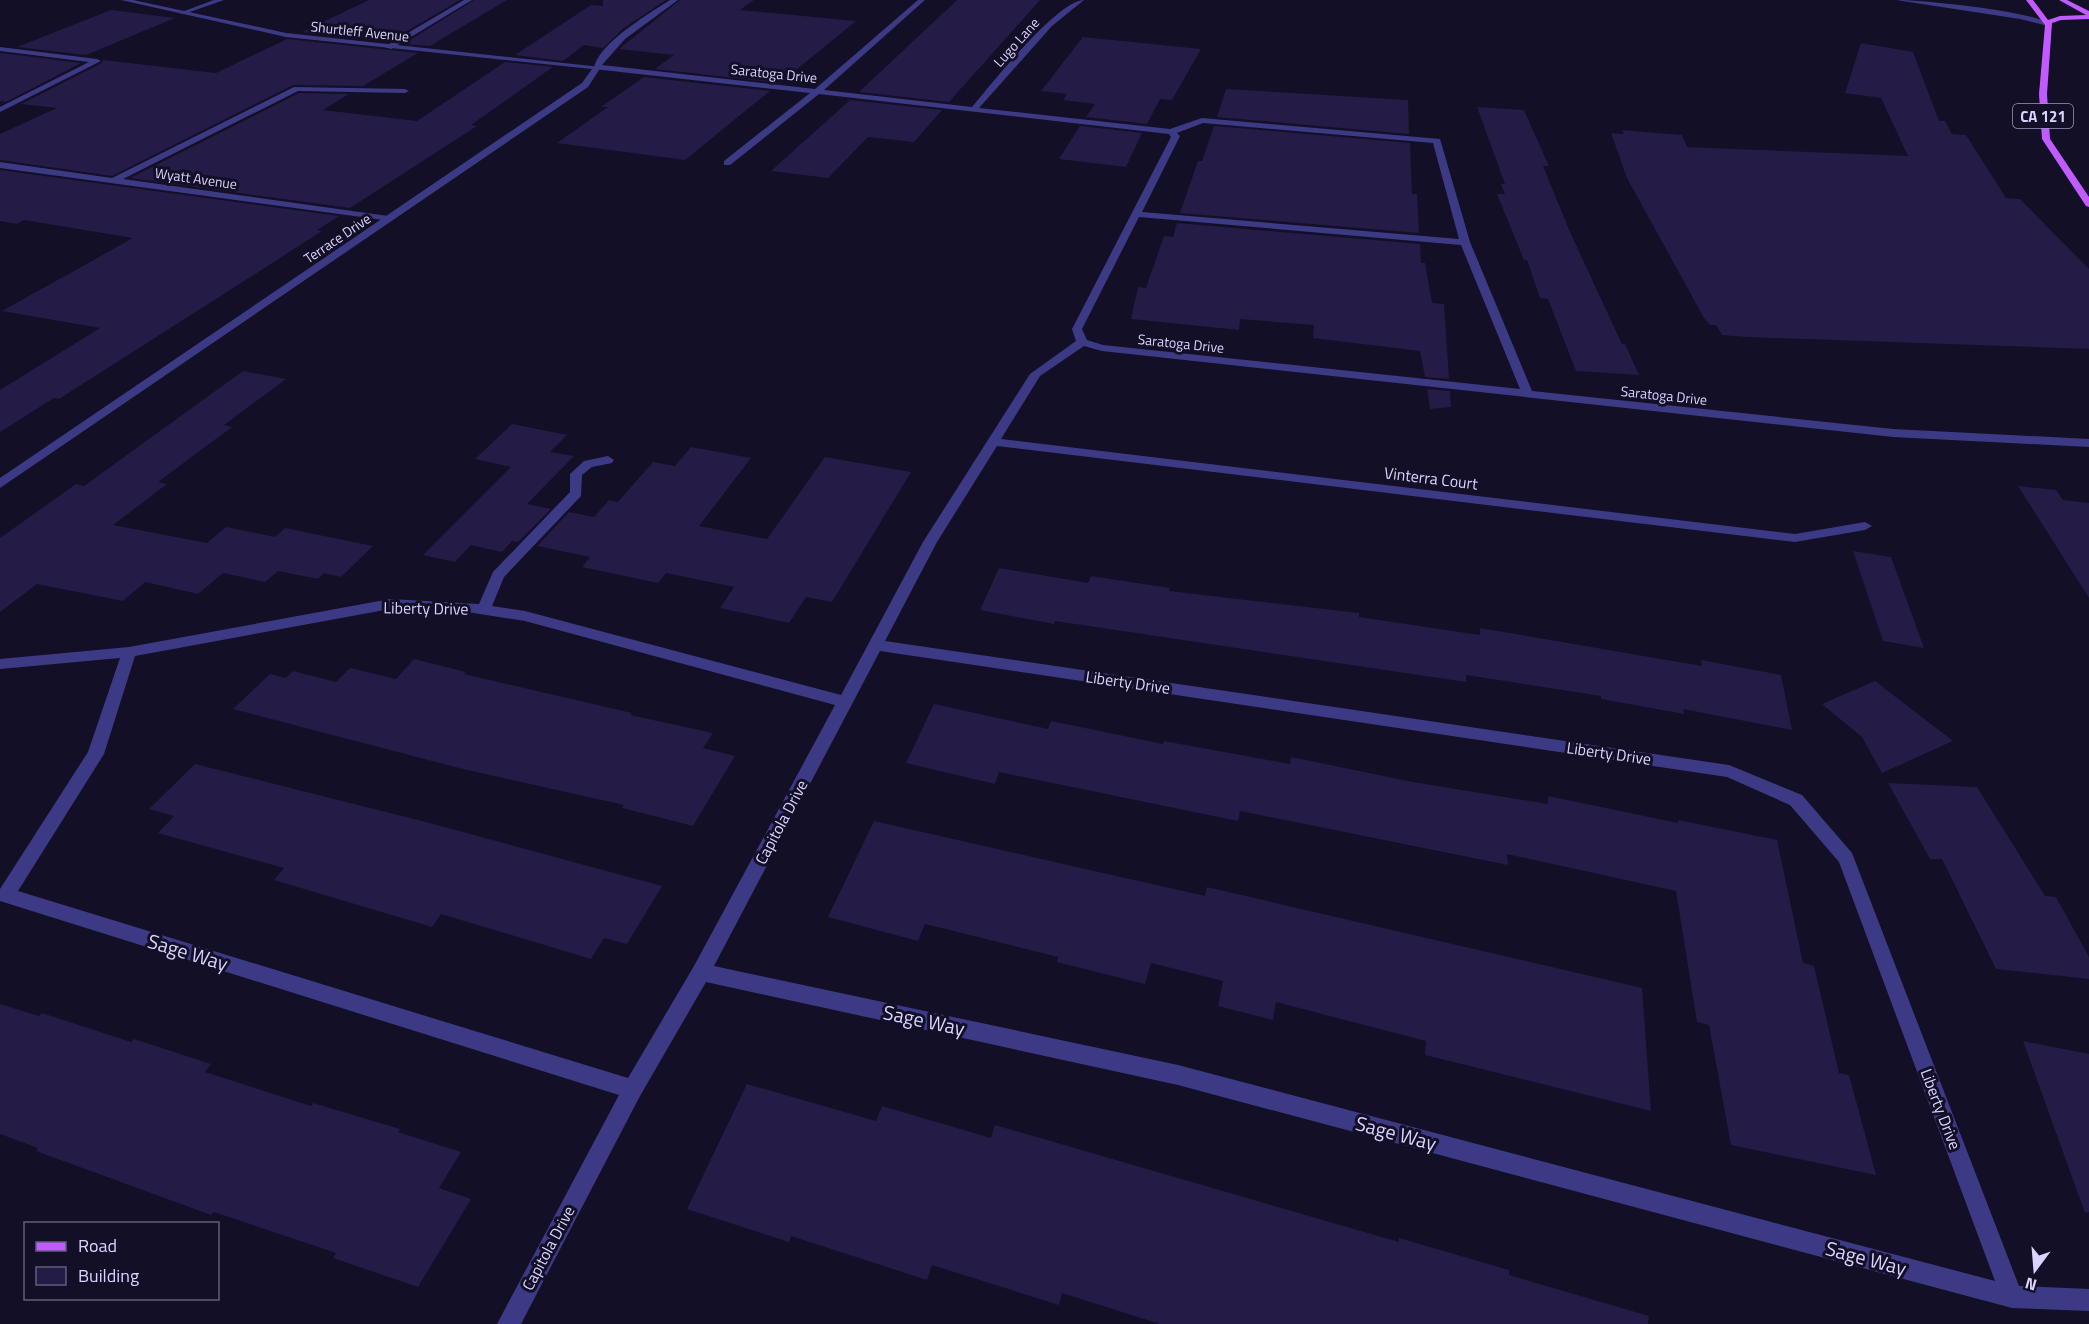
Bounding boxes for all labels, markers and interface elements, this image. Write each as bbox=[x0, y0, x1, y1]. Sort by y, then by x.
street label: Lugo Lane bbox=[988, 13, 1044, 71]
street label: Shurtleff Avenue bbox=[310, 15, 410, 47]
street label: Saratoga Drive bbox=[730, 58, 818, 88]
road number: CA 121 bbox=[2013, 104, 2073, 128]
street label: Wyatt Avenue bbox=[154, 162, 238, 194]
street label: Terrace Drive bbox=[299, 208, 375, 268]
street label: Saratoga Drive bbox=[1137, 328, 1225, 358]
street label: Saratoga Drive bbox=[1620, 380, 1708, 410]
street label: Vinterra Court bbox=[1383, 460, 1480, 496]
street label: Liberty Drive bbox=[383, 595, 469, 621]
street label: Liberty Drive bbox=[1084, 664, 1172, 700]
street label: Liberty Drive bbox=[1565, 735, 1653, 771]
street label: Capitola Drive bbox=[749, 775, 813, 869]
street label: Sage Way bbox=[144, 925, 232, 979]
street label: Sage Way bbox=[880, 996, 968, 1044]
street label: Liberty Drive bbox=[1915, 1065, 1967, 1153]
street label: Sage Way bbox=[1352, 1107, 1440, 1159]
street label: Capitola Drive bbox=[516, 1201, 580, 1295]
legend bbox=[24, 1222, 219, 1300]
text: Road bbox=[78, 1232, 117, 1259]
street label: Sage Way bbox=[1822, 1232, 1910, 1284]
north arrow bbox=[2005, 1240, 2065, 1300]
text: Building bbox=[78, 1262, 139, 1289]
text: N bbox=[2022, 1271, 2040, 1297]

